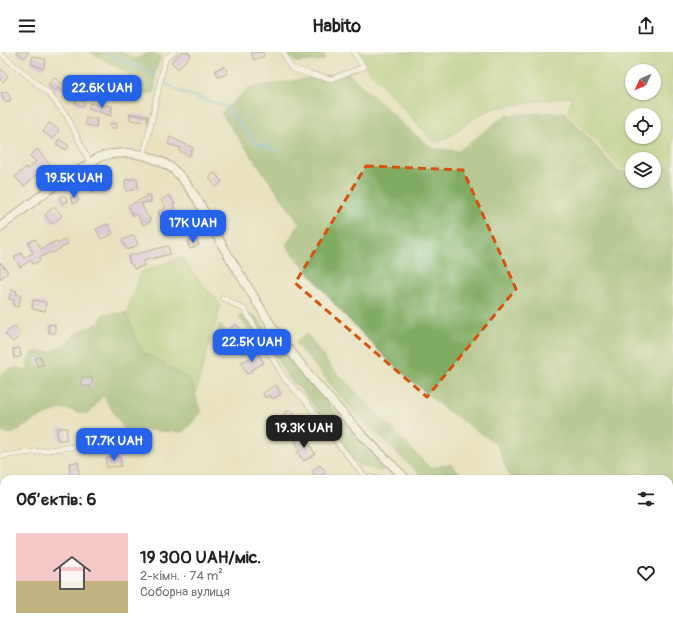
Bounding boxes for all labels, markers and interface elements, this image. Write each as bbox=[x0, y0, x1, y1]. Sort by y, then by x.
icon: menu bbox=[16, 15, 38, 37]
text: Habito bbox=[312, 15, 361, 38]
icon: share bbox=[635, 15, 657, 37]
north arrow bbox=[625, 64, 661, 100]
map controls bbox=[625, 64, 661, 188]
pin: 22.6K UAH bbox=[56, 75, 148, 109]
text: 22.6K UAH bbox=[72, 80, 132, 96]
button: locate bbox=[625, 108, 661, 144]
button: layers bbox=[625, 152, 661, 188]
pin: 19.5K UAH bbox=[28, 165, 120, 199]
text: 19.5K UAH bbox=[45, 170, 103, 186]
pin: 17K UAH bbox=[156, 210, 230, 244]
text: 17K UAH bbox=[169, 215, 217, 231]
pin: 22.5K UAH bbox=[206, 329, 298, 363]
text: 22.5K UAH bbox=[222, 334, 282, 350]
pin: 19.3K UAH bbox=[258, 415, 350, 449]
text: 19.3K UAH bbox=[275, 420, 333, 436]
pin: 17.7K UAH bbox=[68, 428, 160, 462]
text: 17.7K UAH bbox=[85, 433, 143, 449]
icon: filters bbox=[635, 488, 657, 510]
text: Об’єктів: 6 bbox=[16, 489, 97, 510]
text: 19 300 UAH/міс. bbox=[140, 547, 261, 568]
icon: home bbox=[48, 549, 96, 597]
icon: heart bbox=[635, 562, 657, 584]
text: 2-кімн. · 74 m² bbox=[140, 568, 223, 584]
text: Соборна вулиця bbox=[140, 584, 230, 600]

